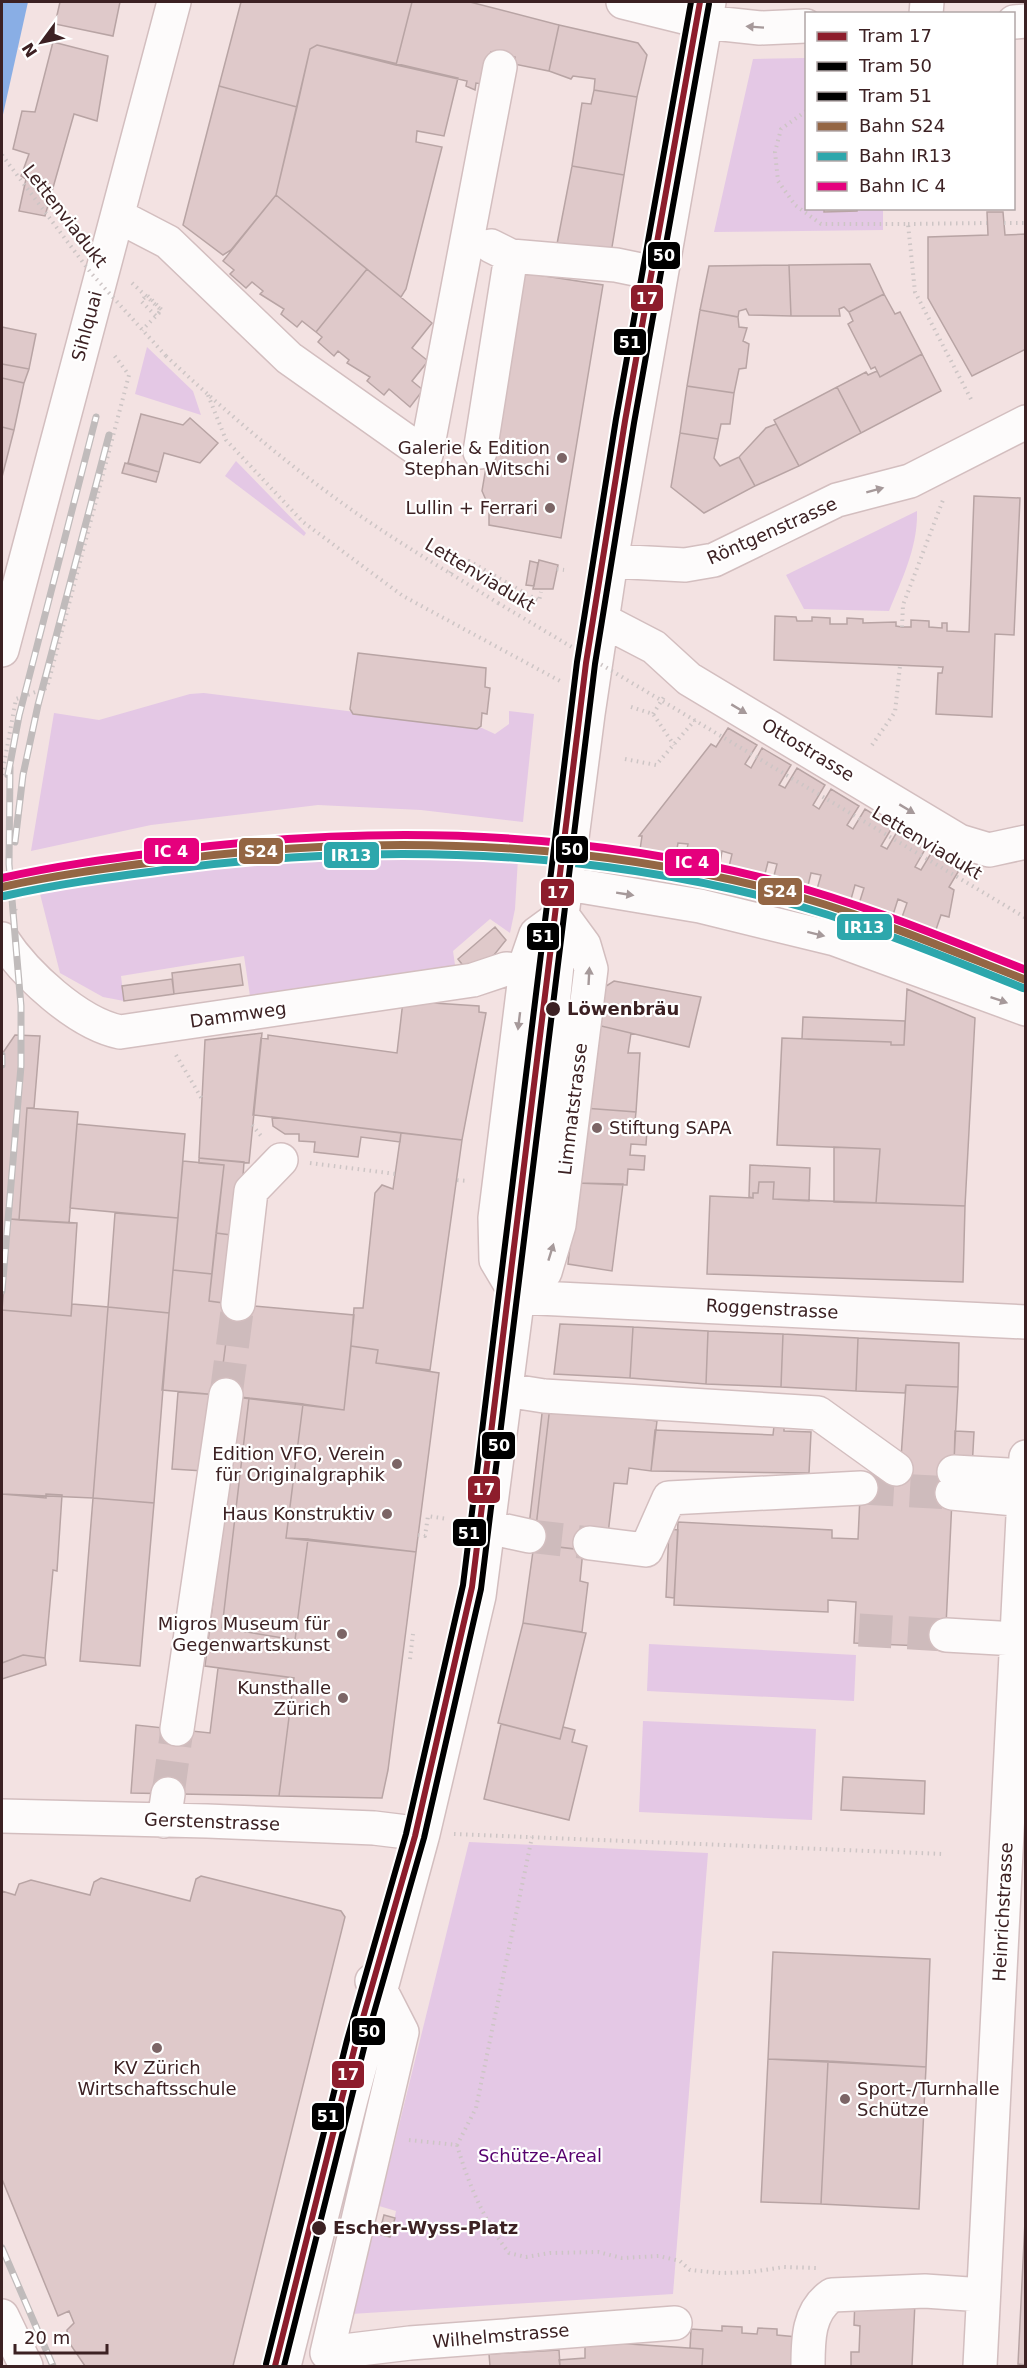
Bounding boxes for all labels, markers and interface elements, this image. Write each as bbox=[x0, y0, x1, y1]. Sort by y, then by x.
north arrow bbox=[12, 12, 72, 72]
legend bbox=[805, 12, 1015, 210]
one-way arrow bbox=[746, 22, 765, 31]
text: Tram 17 bbox=[858, 25, 932, 46]
text: N bbox=[18, 39, 41, 61]
text: Tram 50 bbox=[858, 55, 932, 76]
text: Tram 51 bbox=[858, 85, 932, 106]
text: Bahn S24 bbox=[859, 115, 945, 136]
text: Bahn IR13 bbox=[859, 145, 952, 166]
street label: Lettenviadukt bbox=[19, 160, 112, 271]
text: Bahn IC 4 bbox=[859, 175, 946, 196]
line badge: 50 bbox=[647, 241, 681, 270]
text: 50 bbox=[653, 246, 675, 265]
line badge: 17 bbox=[630, 284, 664, 312]
street label: Sihlquai bbox=[67, 289, 106, 363]
text: 17 bbox=[636, 289, 658, 308]
line badge: 51 bbox=[613, 328, 647, 356]
text: 51 bbox=[619, 333, 641, 352]
place label: Galerie & Edition Stephan Witschi bbox=[398, 437, 550, 479]
marker: Galerie & Edition Stephan Witschi bbox=[555, 451, 569, 465]
one-way arrow bbox=[866, 485, 884, 495]
street label: Röntgenstrasse bbox=[704, 493, 840, 569]
place label: Lullin + Ferrari bbox=[406, 497, 538, 518]
marker: Lullin + Ferrari bbox=[543, 501, 557, 515]
street label: Lettenviadukt bbox=[422, 534, 539, 616]
one-way arrow bbox=[731, 703, 747, 714]
street label: Ottostrasse bbox=[758, 714, 858, 785]
street label: Lettenviadukt bbox=[869, 802, 986, 884]
one-way arrow bbox=[899, 803, 915, 814]
line badge: 50 bbox=[555, 835, 589, 864]
line badge: IC 4 bbox=[143, 837, 200, 865]
line badge: S24 bbox=[238, 837, 284, 865]
text: 50 bbox=[561, 840, 583, 859]
line badge: IR13 bbox=[323, 841, 380, 869]
text: IC 4 bbox=[154, 842, 188, 861]
text: S24 bbox=[244, 842, 278, 861]
text: IR13 bbox=[331, 846, 371, 865]
line badge: IC 4 bbox=[664, 848, 720, 877]
text: IC 4 bbox=[675, 853, 709, 872]
line badge: S24 bbox=[757, 877, 803, 906]
line badge: 17 bbox=[540, 878, 575, 907]
text: S24 bbox=[763, 882, 797, 901]
text: 17 bbox=[547, 883, 569, 902]
one-way arrow bbox=[616, 889, 635, 898]
line badge: IR13 bbox=[836, 913, 893, 941]
text: IR13 bbox=[844, 918, 884, 937]
line badge: 51 bbox=[526, 922, 560, 951]
text: 51 bbox=[532, 927, 554, 946]
one-way arrow bbox=[807, 930, 825, 940]
one-way arrow bbox=[585, 966, 594, 985]
one-way arrow bbox=[991, 995, 1009, 1005]
street label: Dammweg bbox=[188, 997, 288, 1032]
place label: Löwenbräu bbox=[567, 998, 679, 1019]
marker: Löwenbräu bbox=[544, 1000, 562, 1018]
one-way arrow bbox=[514, 1012, 524, 1031]
street label: Limmatstrasse bbox=[554, 1042, 591, 1176]
place label: Stiftung SAPA bbox=[609, 1117, 732, 1138]
marker: Stiftung SAPA bbox=[590, 1121, 604, 1135]
one-way arrow bbox=[547, 1242, 556, 1260]
street label: Roggenstrasse bbox=[705, 1295, 839, 1322]
line badge: 50 bbox=[481, 1431, 516, 1460]
text: 50 bbox=[488, 1436, 510, 1455]
place label: Edition VFO, Verein für Originalgraphik bbox=[212, 1443, 386, 1485]
marker: Edition VFO, Verein für Originalgraphik bbox=[390, 1457, 404, 1471]
line badge: 17 bbox=[467, 1475, 501, 1504]
text: 17 bbox=[473, 1480, 495, 1499]
place label: Haus Konstruktiv bbox=[222, 1503, 375, 1524]
marker: Haus Konstruktiv bbox=[380, 1507, 394, 1521]
line badge: 51 bbox=[452, 1518, 487, 1547]
text: 51 bbox=[458, 1524, 480, 1543]
place label: Migros Museum für Gegenwartskunst bbox=[158, 1613, 331, 1655]
marker: Migros Museum für Gegenwartskunst bbox=[335, 1627, 349, 1641]
place label: Kunsthalle Zürich bbox=[237, 1677, 331, 1719]
marker: Kunsthalle Zürich bbox=[336, 1691, 350, 1705]
street label: Gerstenstrasse bbox=[144, 1809, 280, 1834]
street label: Heinrichstrasse bbox=[988, 1842, 1017, 1982]
line badge: 50 bbox=[351, 2017, 386, 2046]
text: 50 bbox=[358, 2022, 380, 2041]
marker: KV Zürich Wirtschaftsschule bbox=[150, 2041, 164, 2055]
place label: KV Zürich Wirtschaftsschule bbox=[77, 2057, 237, 2099]
line badge: 17 bbox=[331, 2060, 365, 2089]
text: 17 bbox=[337, 2065, 359, 2084]
place label: Sport-/Turnhalle Schütze bbox=[857, 2078, 1000, 2120]
marker: Sport-/Turnhalle Schütze bbox=[838, 2092, 852, 2106]
line badge: 51 bbox=[311, 2102, 345, 2131]
text: 51 bbox=[317, 2107, 339, 2126]
park label: Schütze-Areal bbox=[478, 2145, 602, 2166]
place label: Escher-Wyss-Platz bbox=[333, 2217, 518, 2238]
marker: Escher-Wyss-Platz bbox=[310, 2219, 328, 2237]
scale bar bbox=[15, 2317, 106, 2355]
street label: Wilhelmstrasse bbox=[432, 2319, 570, 2352]
text: 20 m bbox=[24, 2327, 70, 2348]

